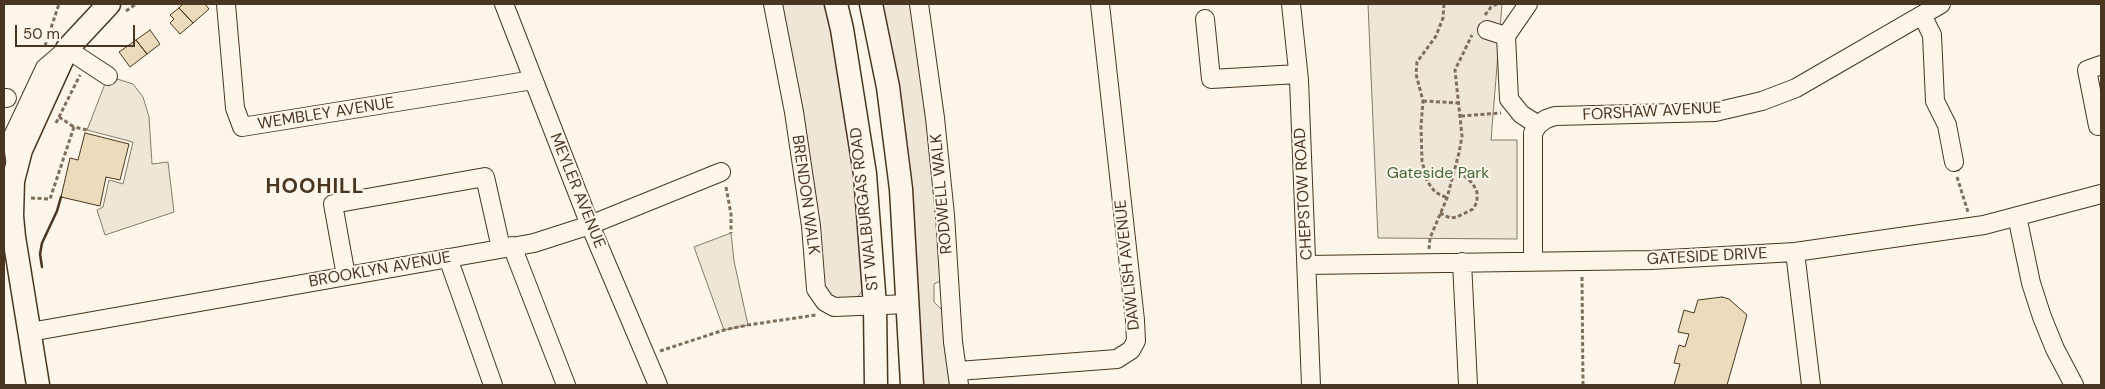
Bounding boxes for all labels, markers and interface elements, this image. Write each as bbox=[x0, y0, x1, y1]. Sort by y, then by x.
scale bar bbox=[18, 15, 138, 47]
text: 50 m bbox=[23, 24, 60, 44]
street label: WEMBLEY AVENUE bbox=[256, 94, 396, 134]
street label: FORSHAW AVENUE bbox=[1582, 99, 1722, 125]
street label: ST WALBURGAS ROAD bbox=[847, 126, 883, 292]
street label: CHEPSTOW ROAD bbox=[1291, 127, 1317, 261]
street label: MEYLER AVENUE bbox=[545, 131, 609, 251]
street label: RODWELL WALK bbox=[927, 133, 957, 255]
street label: BRENDON WALK bbox=[787, 134, 823, 256]
park label: Gateside Park bbox=[1387, 164, 1489, 184]
district label: HOOHILL bbox=[265, 174, 365, 200]
street label: DAWLISH AVENUE bbox=[1112, 199, 1144, 331]
street label: GATESIDE DRIVE bbox=[1646, 244, 1768, 270]
street label: BROOKLYN AVENUE bbox=[307, 248, 453, 292]

